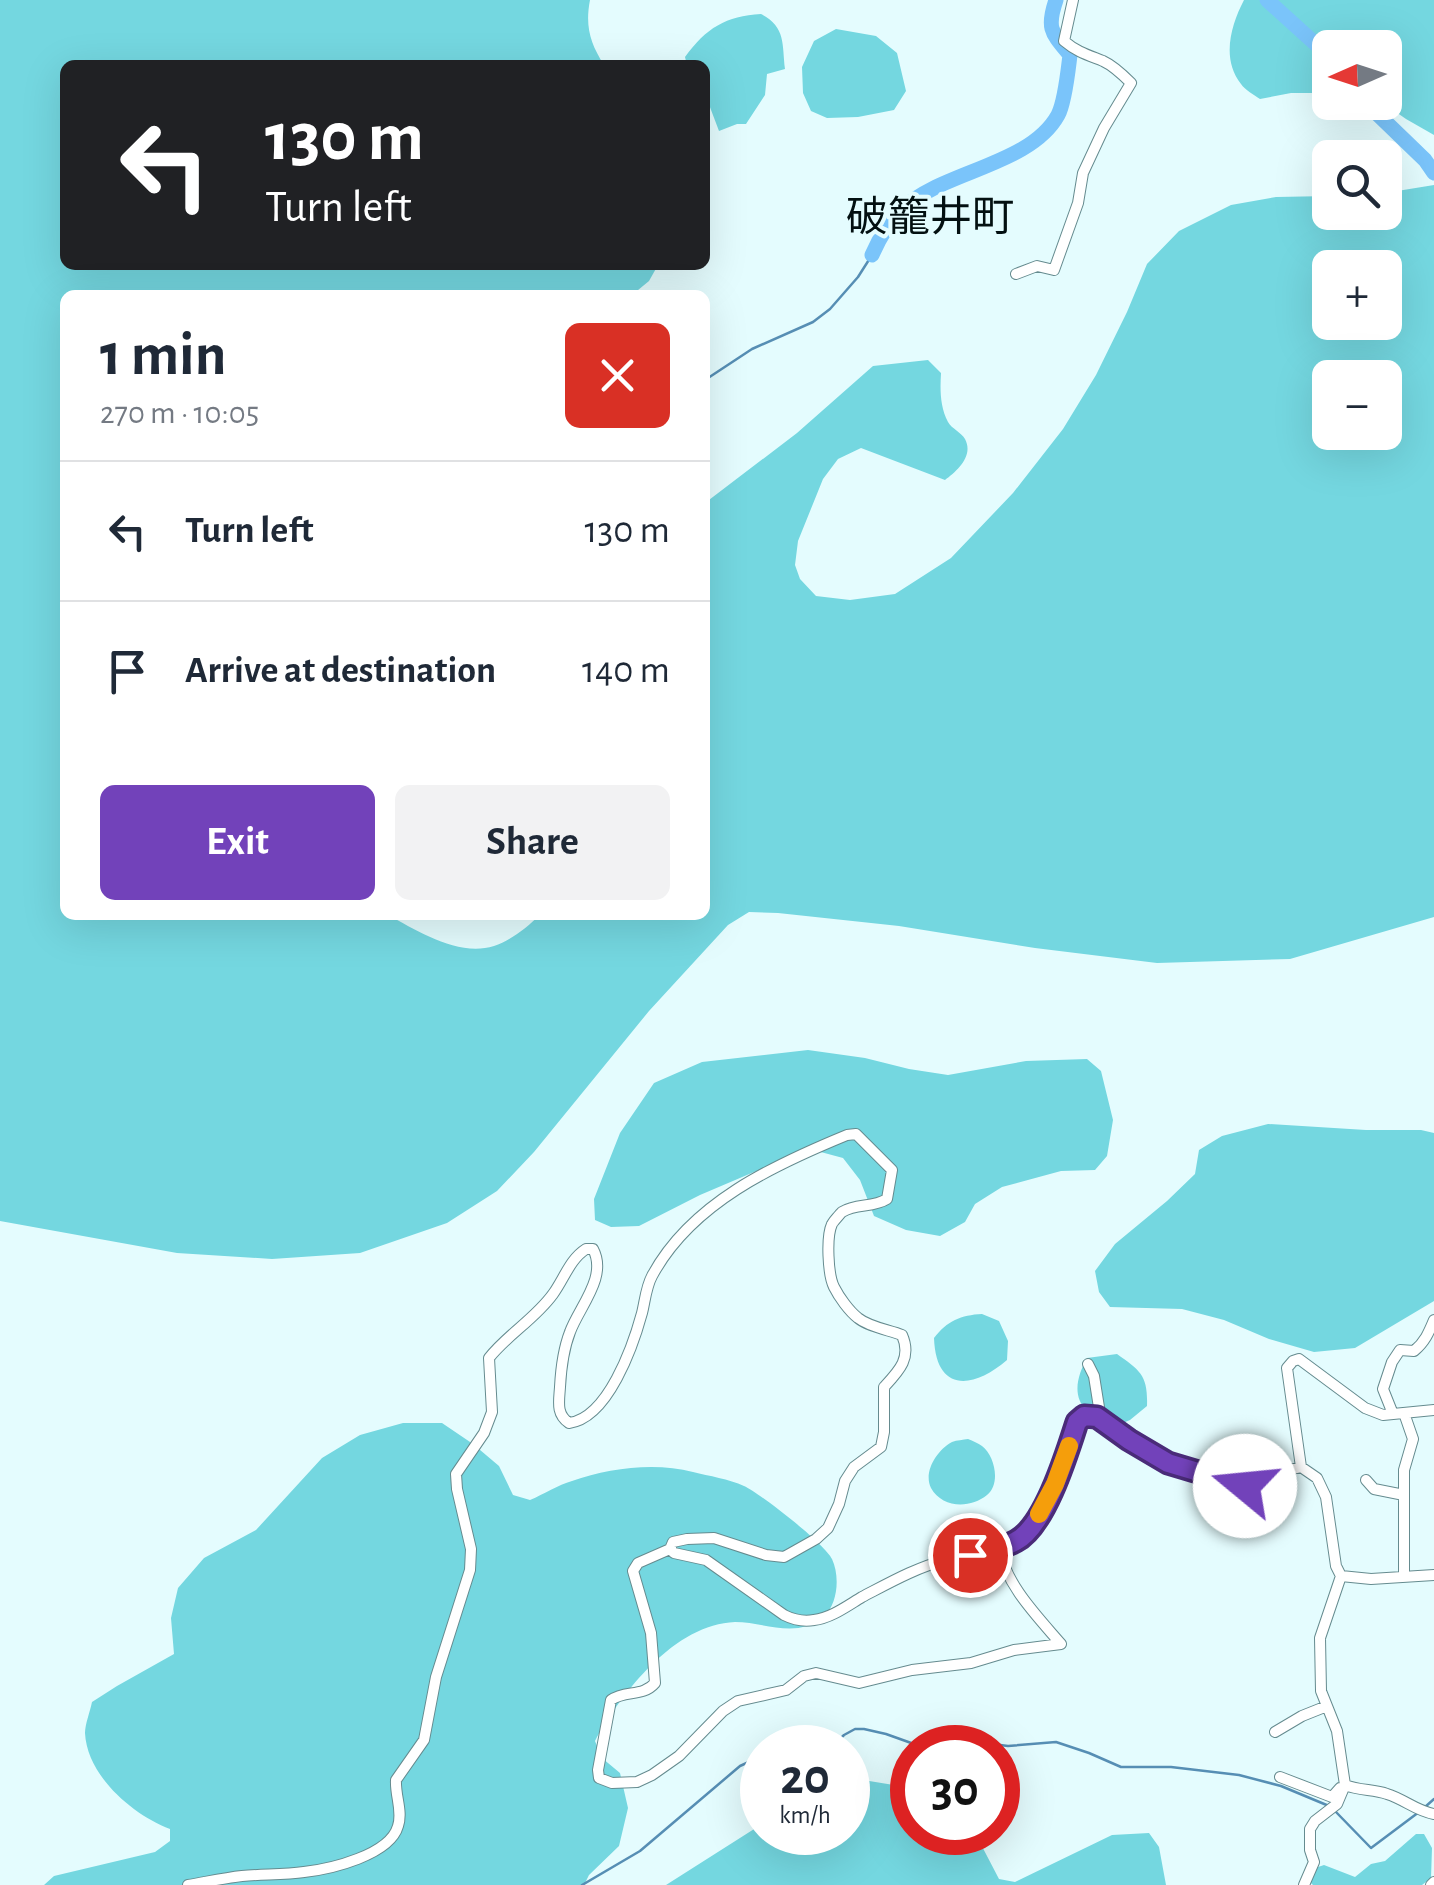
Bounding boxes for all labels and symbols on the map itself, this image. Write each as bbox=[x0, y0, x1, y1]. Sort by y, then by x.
north arrow bbox=[1312, 30, 1402, 120]
district label: 破籠井町 bbox=[846, 195, 1014, 239]
position arrow bbox=[1193, 1434, 1297, 1538]
pin bbox=[928, 1513, 1013, 1598]
speed limit sign: 30 bbox=[890, 1725, 1020, 1855]

